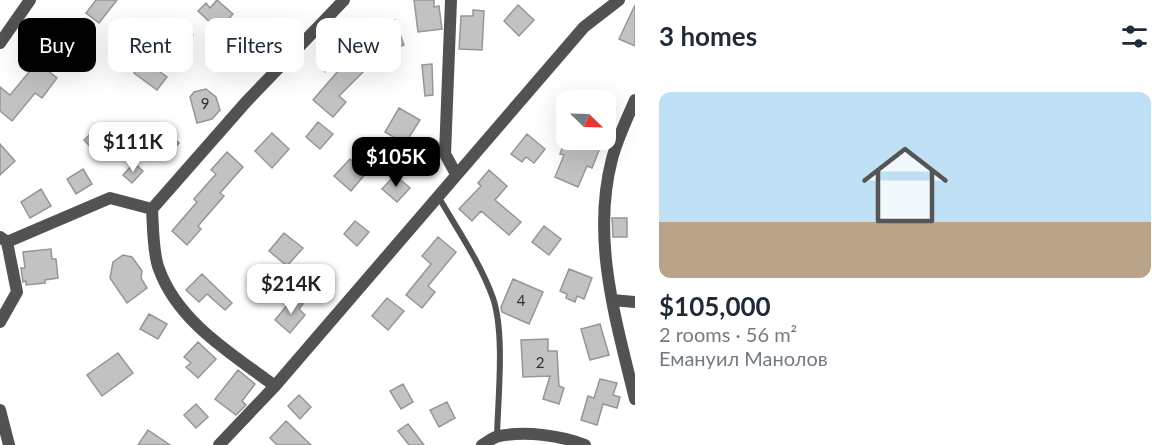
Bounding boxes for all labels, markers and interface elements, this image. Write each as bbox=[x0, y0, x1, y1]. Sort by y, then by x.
chip: Buy bbox=[18, 18, 96, 72]
chip: Rent bbox=[108, 18, 193, 72]
chip: Filters bbox=[205, 18, 304, 72]
chip: New bbox=[316, 18, 401, 72]
text: 3 homes bbox=[659, 20, 757, 52]
icon: filters bbox=[1118, 20, 1151, 53]
north arrow bbox=[556, 90, 616, 150]
map controls bbox=[556, 90, 616, 150]
house number: 9 bbox=[201, 94, 209, 112]
pin: $111K bbox=[91, 122, 175, 173]
text: $111K bbox=[103, 129, 163, 153]
icon: home bbox=[851, 131, 959, 239]
pin: $105K bbox=[354, 137, 438, 188]
text: $105K bbox=[366, 144, 426, 168]
pin: $214K bbox=[249, 264, 333, 315]
text: $214K bbox=[261, 271, 321, 295]
text: $105,000 bbox=[659, 290, 771, 322]
house number: 4 bbox=[517, 291, 526, 309]
text: 2 rooms · 56 m² bbox=[659, 322, 797, 346]
text: Емануил Манолов bbox=[659, 346, 828, 370]
house number: 2 bbox=[536, 353, 544, 371]

